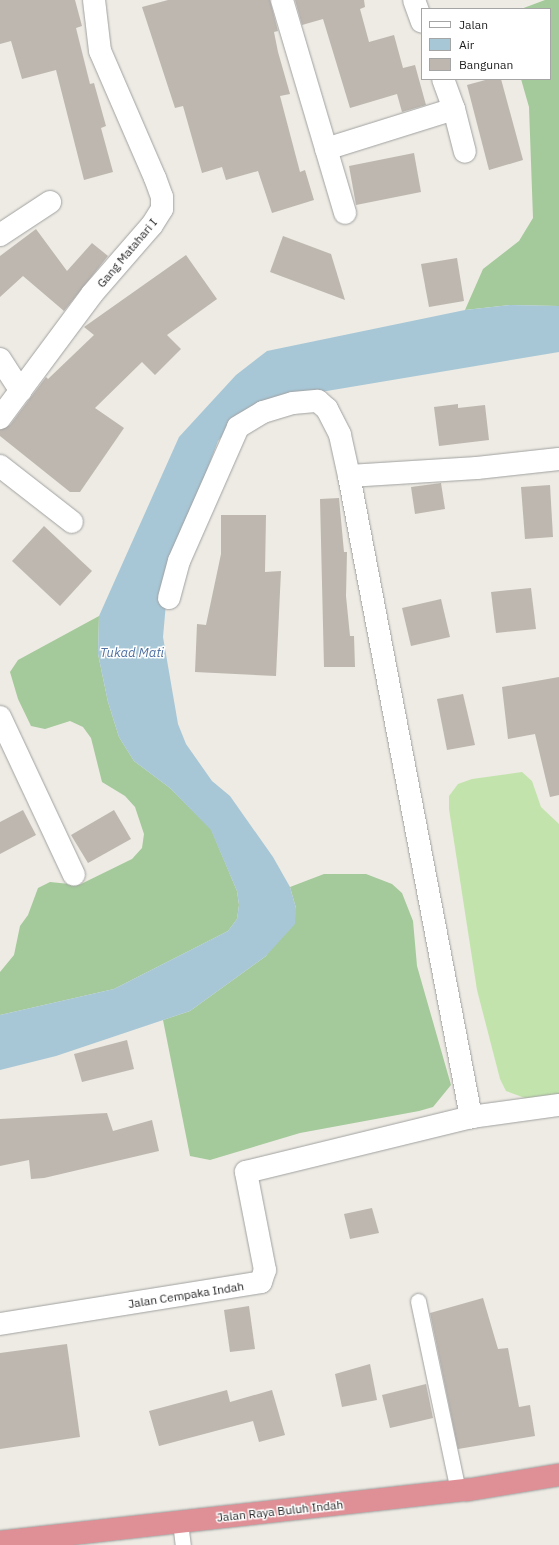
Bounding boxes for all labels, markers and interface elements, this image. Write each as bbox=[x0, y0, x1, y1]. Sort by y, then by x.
legend bbox=[421, 8, 551, 80]
text: Jalan bbox=[459, 17, 488, 32]
text: Air bbox=[459, 37, 474, 52]
text: Bangunan bbox=[459, 57, 513, 72]
street label: Gang Matahari I bbox=[94, 216, 160, 290]
water label: Tukad Mati bbox=[100, 645, 164, 661]
street label: Jalan Cempaka Indah bbox=[127, 1279, 245, 1311]
street label: Jalan Raya Buluh Indah bbox=[216, 1497, 344, 1525]

